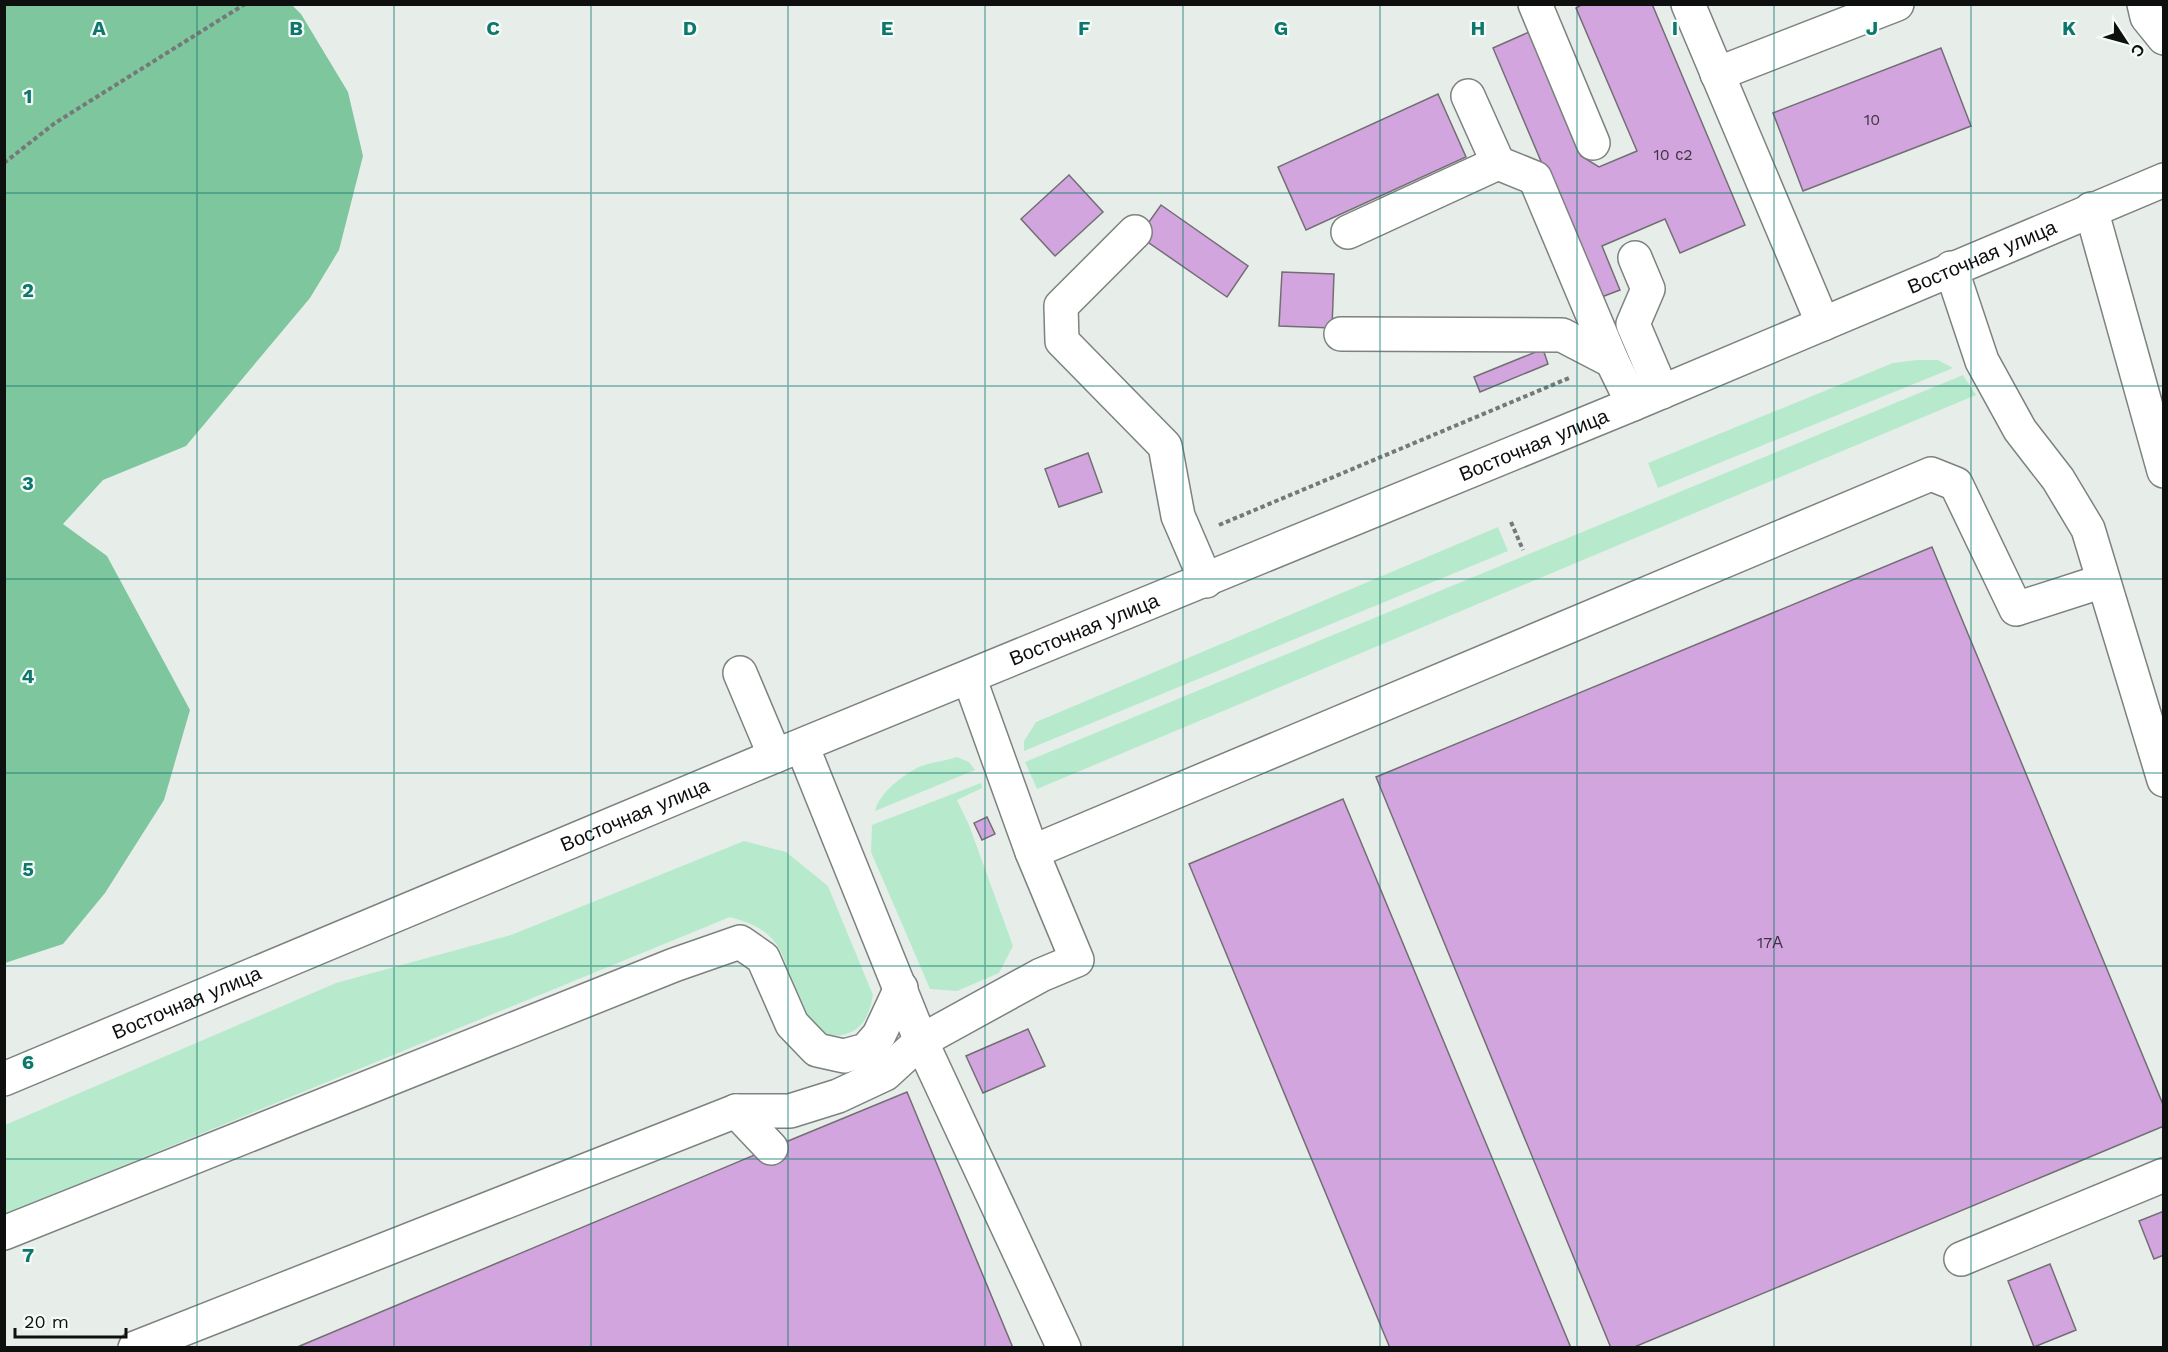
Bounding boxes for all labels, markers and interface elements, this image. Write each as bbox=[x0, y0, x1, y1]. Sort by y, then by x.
north arrow bbox=[2096, 12, 2156, 72]
text: A bbox=[92, 16, 106, 40]
text: B bbox=[289, 16, 303, 40]
text: C bbox=[486, 16, 500, 40]
text: D bbox=[683, 16, 697, 40]
text: E bbox=[881, 16, 893, 40]
text: F bbox=[1078, 16, 1090, 40]
text: G bbox=[1274, 16, 1288, 40]
text: H bbox=[1471, 16, 1485, 40]
text: I bbox=[1672, 16, 1678, 40]
text: J bbox=[1866, 16, 1878, 40]
text: K bbox=[2062, 16, 2076, 40]
text: С bbox=[2126, 40, 2149, 61]
text: 1 bbox=[24, 84, 32, 108]
house number: 10 bbox=[1864, 110, 1880, 129]
house number: 10 с2 bbox=[1654, 145, 1692, 164]
street label: Восточная улица bbox=[1904, 214, 2061, 299]
text: 2 bbox=[22, 278, 34, 302]
street label: Восточная улица bbox=[1455, 403, 1613, 486]
text: 3 bbox=[22, 471, 34, 495]
street label: Восточная улица bbox=[1006, 588, 1163, 671]
text: 4 bbox=[22, 664, 35, 688]
street label: Восточная улица bbox=[557, 773, 714, 857]
text: 5 bbox=[22, 857, 34, 881]
house number: 17А bbox=[1757, 933, 1783, 952]
street label: Восточная улица bbox=[108, 960, 266, 1044]
text: 6 bbox=[22, 1050, 34, 1074]
text: 7 bbox=[22, 1243, 34, 1267]
scale bar bbox=[15, 1301, 126, 1339]
text: 20 m bbox=[24, 1311, 69, 1332]

